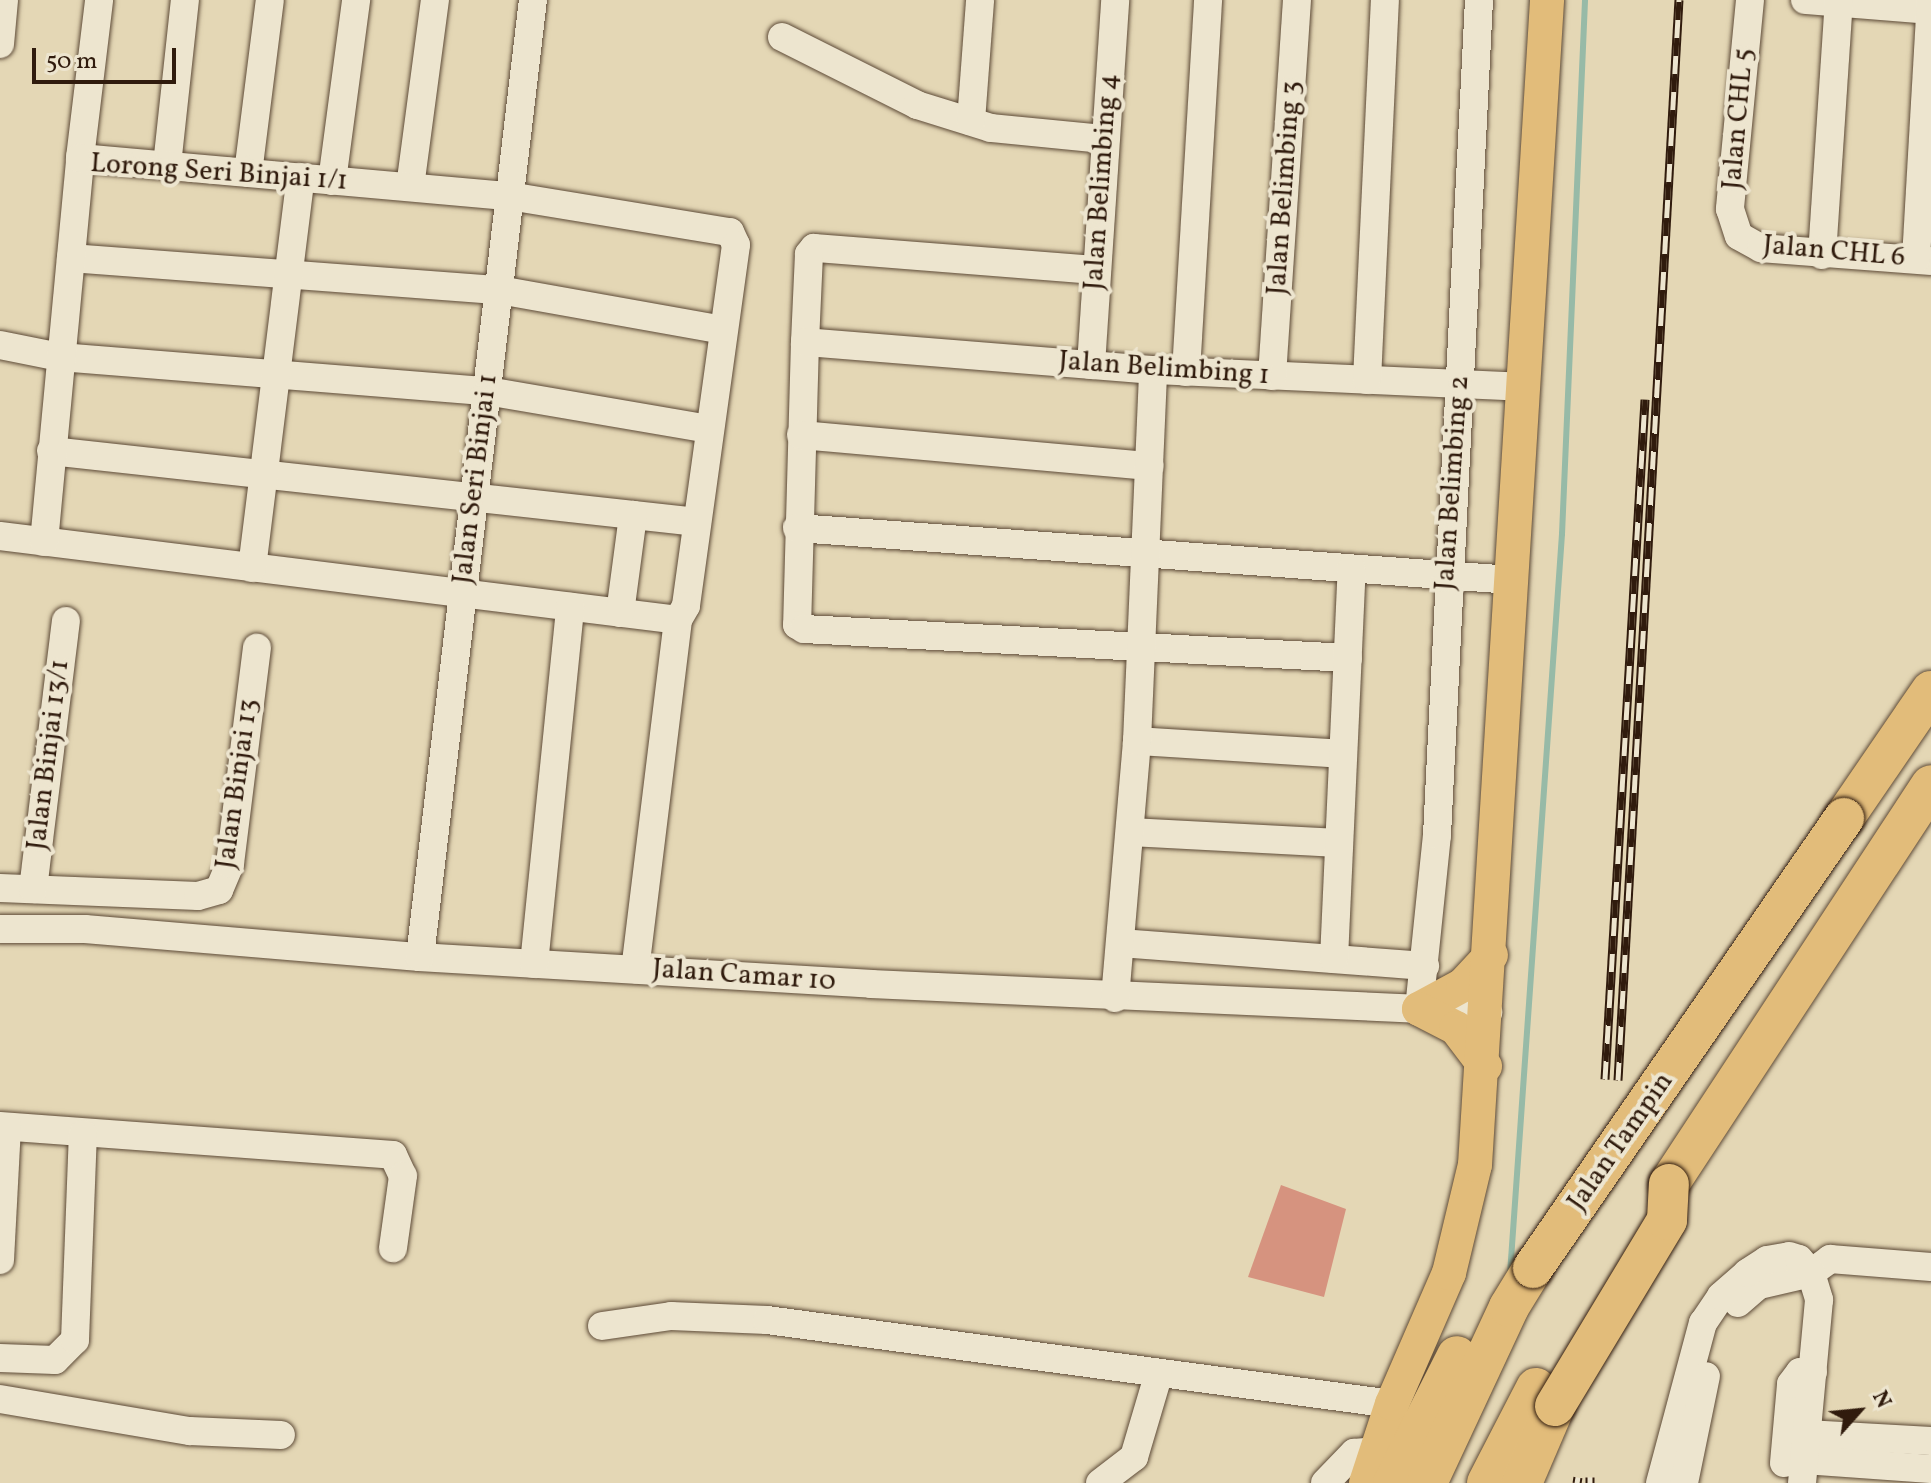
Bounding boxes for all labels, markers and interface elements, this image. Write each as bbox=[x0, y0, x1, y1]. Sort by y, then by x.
scale bar bbox=[36, 32, 180, 82]
text: 50 m bbox=[46, 45, 98, 79]
street label: Jalan CHL 5 bbox=[1716, 47, 1762, 191]
street label: Jalan Belimbing 4 bbox=[1078, 73, 1126, 291]
street label: Jalan Belimbing 3 bbox=[1261, 80, 1309, 296]
street label: Lorong Seri Binjai 1/1 bbox=[89, 147, 349, 199]
street label: Jalan CHL 6 bbox=[1762, 229, 1906, 275]
street label: Jalan Belimbing 1 bbox=[1057, 345, 1271, 393]
street label: Jalan Seri Binjai 1 bbox=[446, 372, 506, 586]
street label: Jalan Belimbing 2 bbox=[1429, 374, 1477, 592]
street label: Jalan Binjai 13/1 bbox=[21, 658, 77, 852]
street label: Jalan Binjai 13 bbox=[209, 697, 267, 871]
street label: Jalan Camar 10 bbox=[651, 953, 837, 999]
street label: Jalan Tampin bbox=[1561, 1066, 1681, 1218]
north arrow bbox=[1819, 1371, 1899, 1451]
text: N bbox=[1863, 1386, 1898, 1414]

